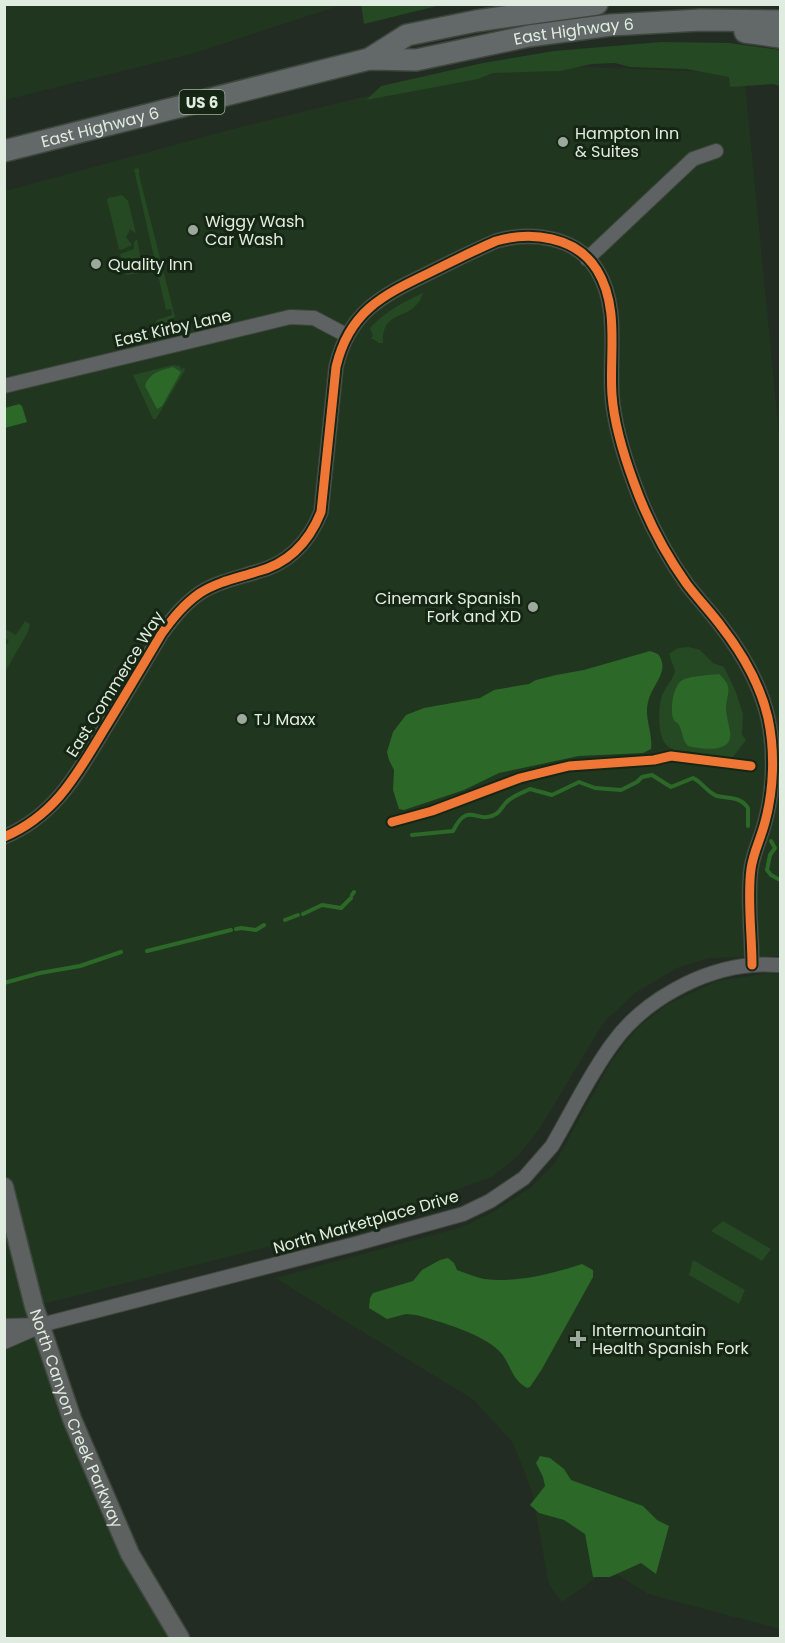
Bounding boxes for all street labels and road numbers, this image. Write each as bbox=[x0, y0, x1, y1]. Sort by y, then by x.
street label: East Highway 6 bbox=[511, 12, 634, 50]
road number: US 6 bbox=[180, 90, 224, 114]
street label: East Highway 6 bbox=[39, 101, 161, 153]
street label: East Kirby Lane bbox=[112, 303, 234, 353]
street label: East Commerce Way bbox=[61, 607, 169, 761]
street label: North Marketplace Drive bbox=[271, 1184, 461, 1260]
street label: North Canyon Creek Parkway bbox=[24, 1306, 129, 1532]

